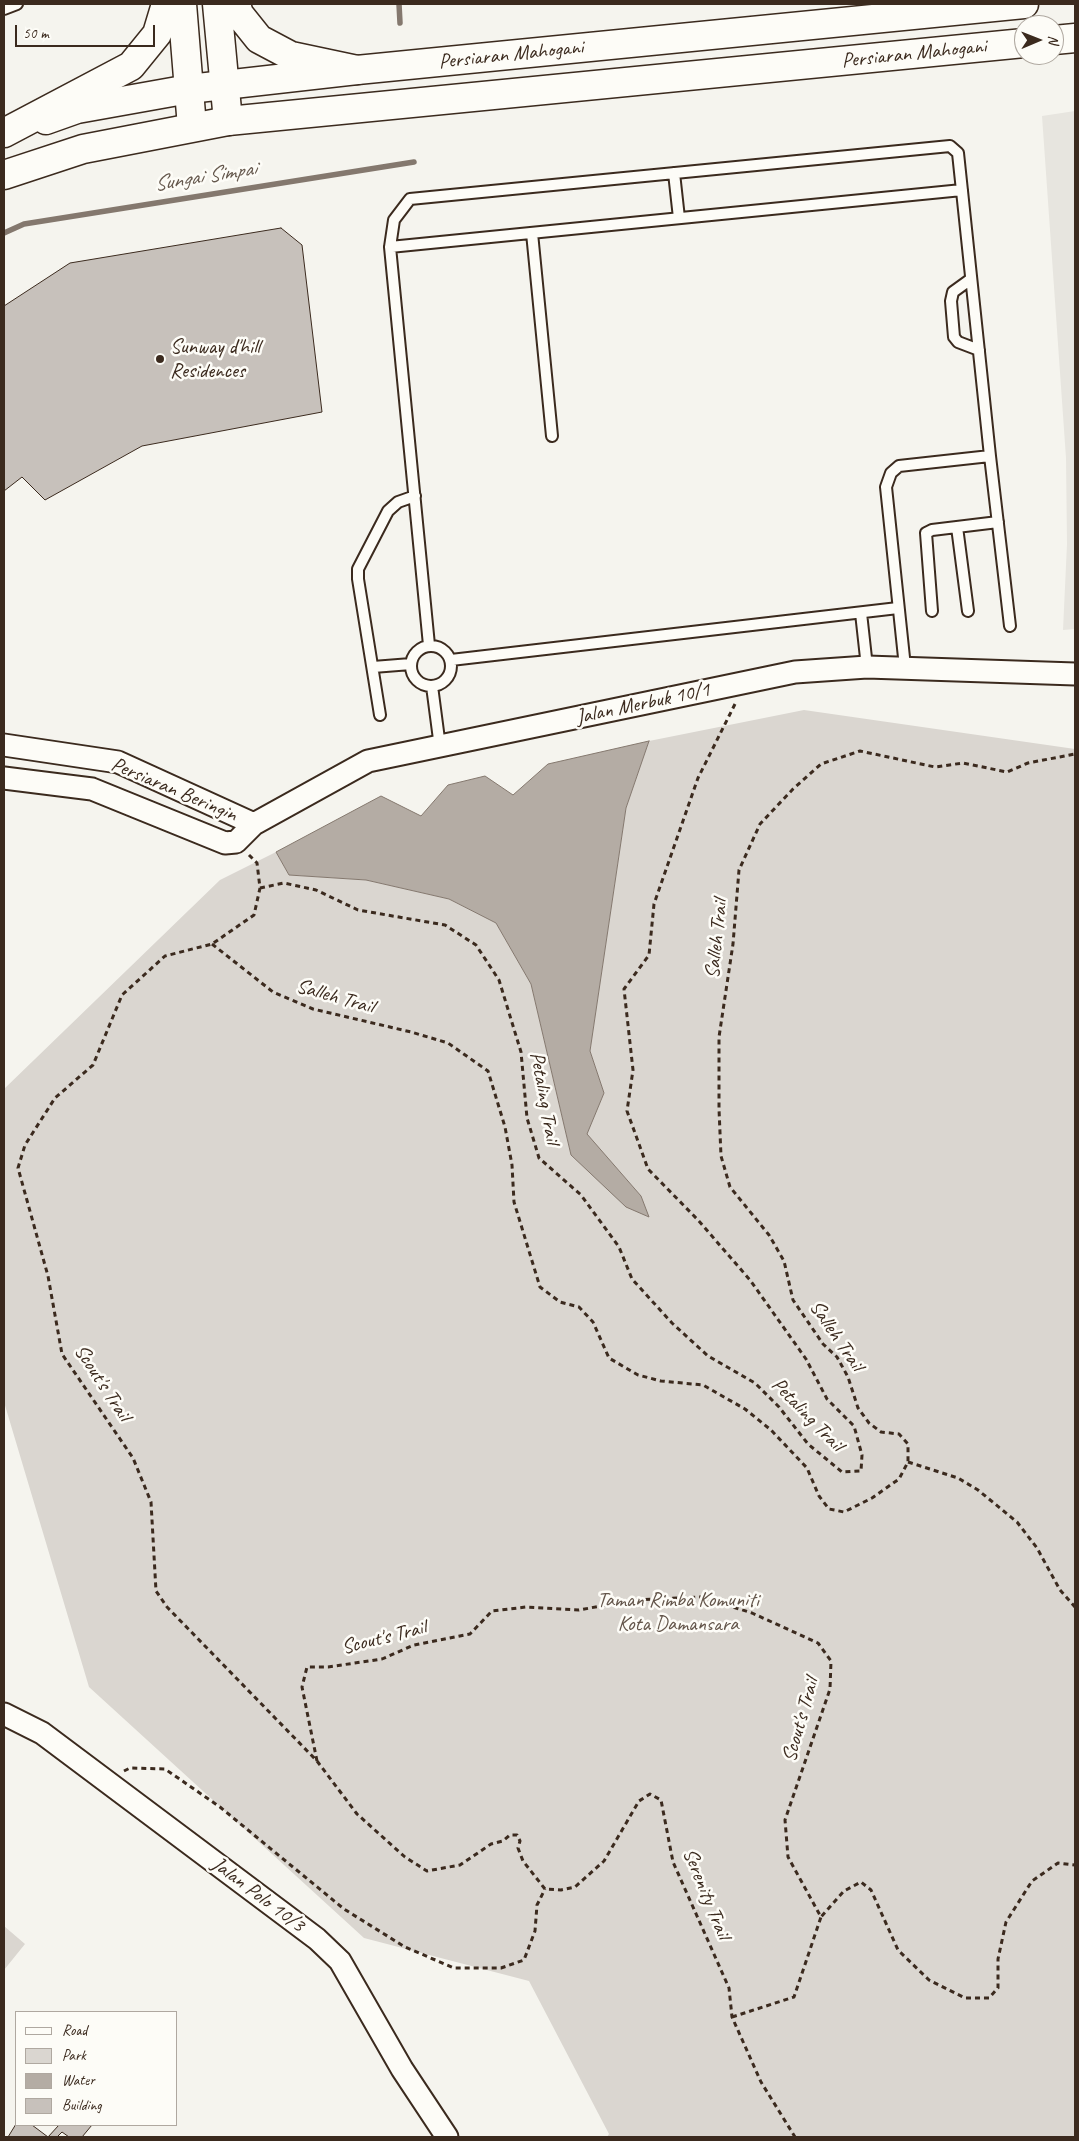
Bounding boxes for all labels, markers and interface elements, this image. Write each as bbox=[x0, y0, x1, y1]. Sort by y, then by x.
scale bar bbox=[18, 15, 158, 47]
north arrow bbox=[1014, 15, 1064, 65]
text: 50 m bbox=[23, 24, 49, 43]
street label: Persiaran Mahogani bbox=[840, 34, 988, 74]
street label: Persiaran Mahogani bbox=[437, 35, 585, 75]
text: N bbox=[1045, 35, 1062, 44]
water label: Sungai Simpai bbox=[152, 156, 258, 198]
place label: Sunway d'hill Residences bbox=[170, 334, 260, 384]
marker: Sunway d'hill Residences bbox=[154, 353, 166, 365]
street label: Jalan Merbuk 10/1 bbox=[574, 678, 712, 730]
street label: Persiaran Beringin bbox=[107, 752, 241, 828]
street label: Salleh Trail bbox=[700, 898, 734, 980]
street label: Salleh Trail bbox=[293, 974, 377, 1020]
street label: Petaling Trail bbox=[524, 1050, 564, 1146]
street label: Salleh Trail bbox=[803, 1296, 869, 1376]
street label: Scout's Trail bbox=[68, 1340, 136, 1426]
street label: Petaling Trail bbox=[766, 1373, 848, 1457]
park label: Taman Rimba Komuniti Kota Damansara bbox=[597, 1587, 759, 1637]
street label: Scout's Trail bbox=[339, 1615, 429, 1661]
street label: Scout's Trail bbox=[777, 1675, 825, 1765]
street label: Serenity Trail bbox=[676, 1845, 736, 1943]
street label: Jalan Polo 10/3 bbox=[207, 1852, 309, 1938]
legend bbox=[15, 2011, 178, 2126]
text: Road bbox=[62, 2021, 87, 2040]
text: Park bbox=[62, 2046, 86, 2065]
text: Water bbox=[62, 2071, 95, 2090]
text: Building bbox=[62, 2096, 101, 2115]

